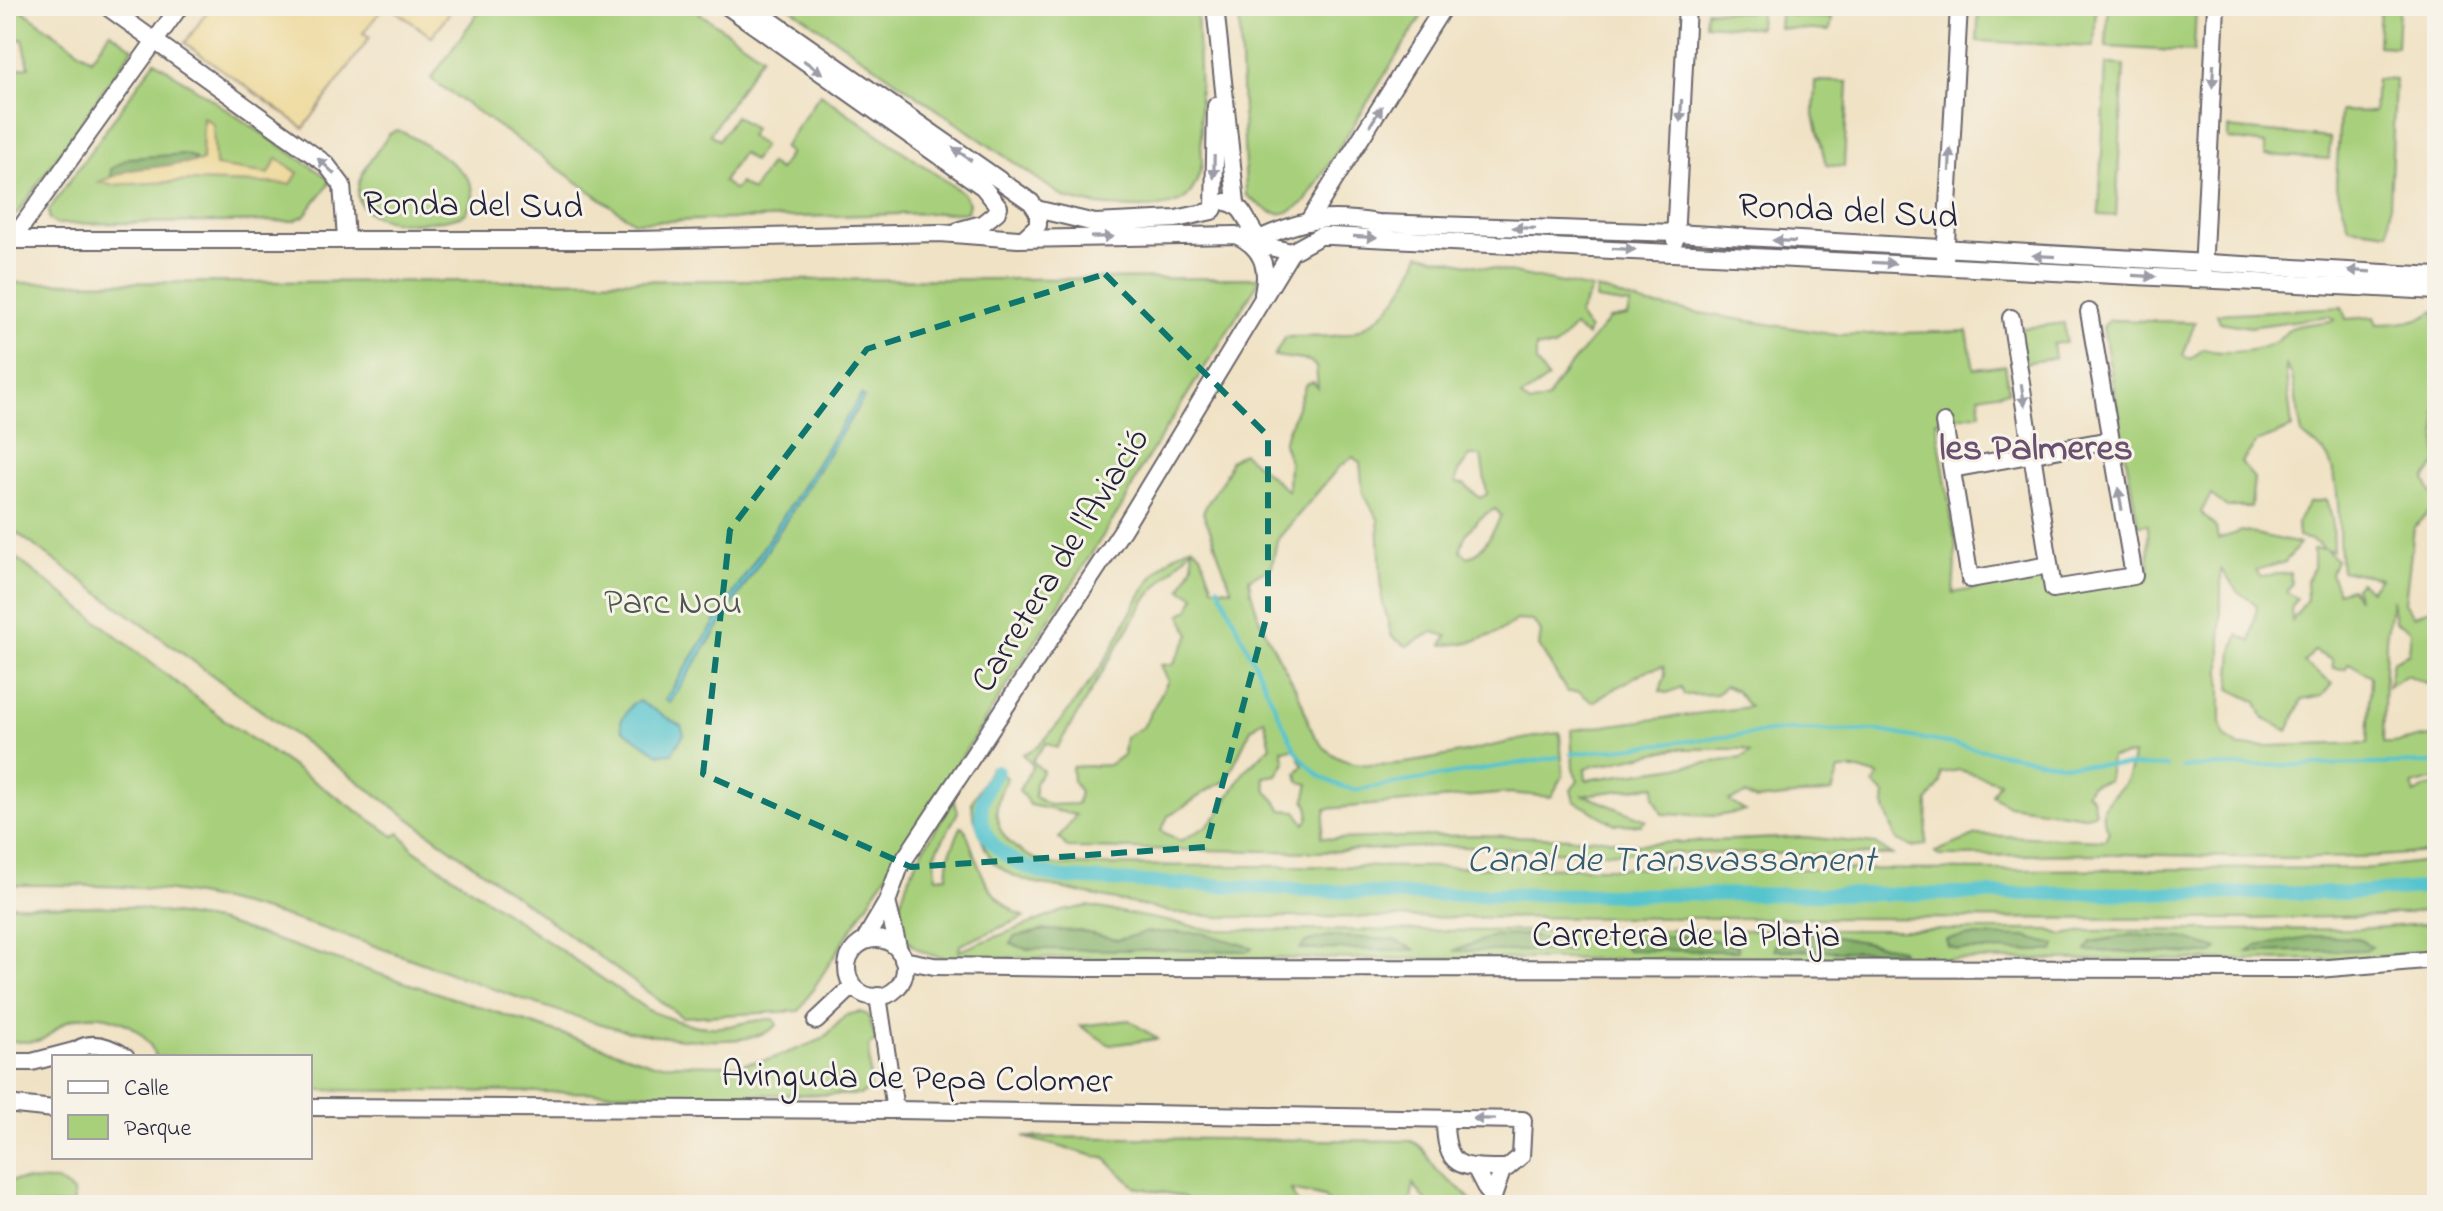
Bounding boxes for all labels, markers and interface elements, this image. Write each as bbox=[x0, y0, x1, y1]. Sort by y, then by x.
one-way arrow bbox=[803, 59, 824, 74]
one-way arrow bbox=[2206, 64, 2219, 89]
one-way arrow bbox=[1675, 99, 1688, 124]
one-way arrow bbox=[1368, 105, 1382, 127]
one-way arrow bbox=[951, 147, 972, 162]
one-way arrow bbox=[1944, 147, 1957, 172]
one-way arrow bbox=[1207, 155, 1220, 180]
one-way arrow bbox=[317, 158, 336, 176]
street label: Ronda del Sud bbox=[362, 179, 584, 235]
street label: Ronda del Sud bbox=[1737, 181, 1959, 245]
one-way arrow bbox=[1511, 222, 1536, 235]
one-way arrow bbox=[1090, 231, 1115, 244]
one-way arrow bbox=[1353, 231, 1378, 244]
one-way arrow bbox=[1771, 235, 1796, 248]
one-way arrow bbox=[1612, 242, 1637, 255]
one-way arrow bbox=[2031, 249, 2056, 262]
one-way arrow bbox=[1872, 257, 1897, 270]
one-way arrow bbox=[2346, 264, 2371, 277]
one-way arrow bbox=[2132, 270, 2157, 283]
one-way arrow bbox=[2017, 383, 2030, 408]
street label: Carretera de l'Aviació bbox=[959, 418, 1165, 704]
district label: les Palmeres bbox=[1939, 422, 2133, 478]
one-way arrow bbox=[2114, 486, 2126, 511]
park label: Parc Nou bbox=[604, 578, 742, 631]
water label: Canal de Transvassament bbox=[1467, 834, 1879, 890]
street label: Carretera de la Platja bbox=[1532, 911, 1840, 964]
street label: Avinguda de Pepa Colomer bbox=[721, 1050, 1114, 1110]
legend bbox=[52, 1055, 312, 1159]
text: Calle bbox=[124, 1072, 169, 1107]
text: Parque bbox=[124, 1112, 191, 1147]
one-way arrow bbox=[1471, 1113, 1496, 1126]

